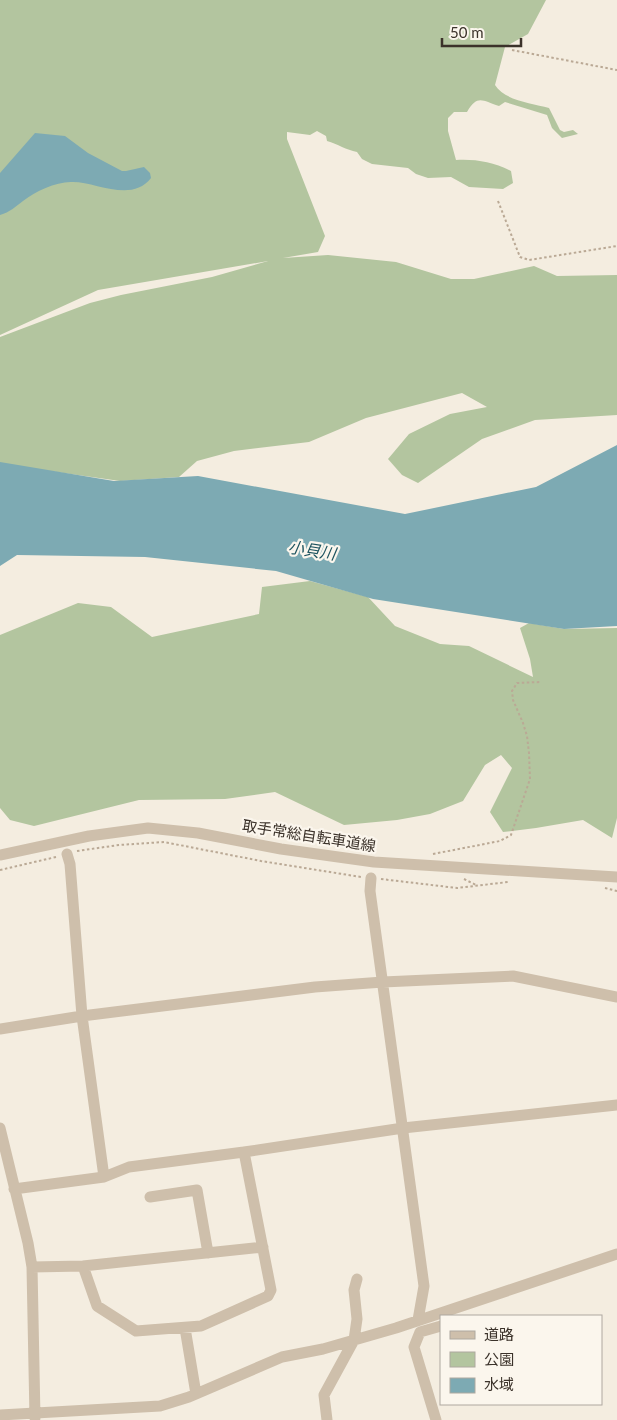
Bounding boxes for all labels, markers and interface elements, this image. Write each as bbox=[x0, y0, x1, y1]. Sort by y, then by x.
scale bar bbox=[442, 15, 521, 47]
text: 50 m bbox=[450, 23, 484, 41]
water label: 小貝川 bbox=[287, 536, 339, 563]
street label: 取手常総自転車道線 bbox=[241, 816, 377, 854]
legend bbox=[440, 1315, 602, 1405]
text: 道路 bbox=[484, 1325, 514, 1343]
text: 公園 bbox=[484, 1350, 514, 1368]
text: 水域 bbox=[484, 1375, 514, 1393]

